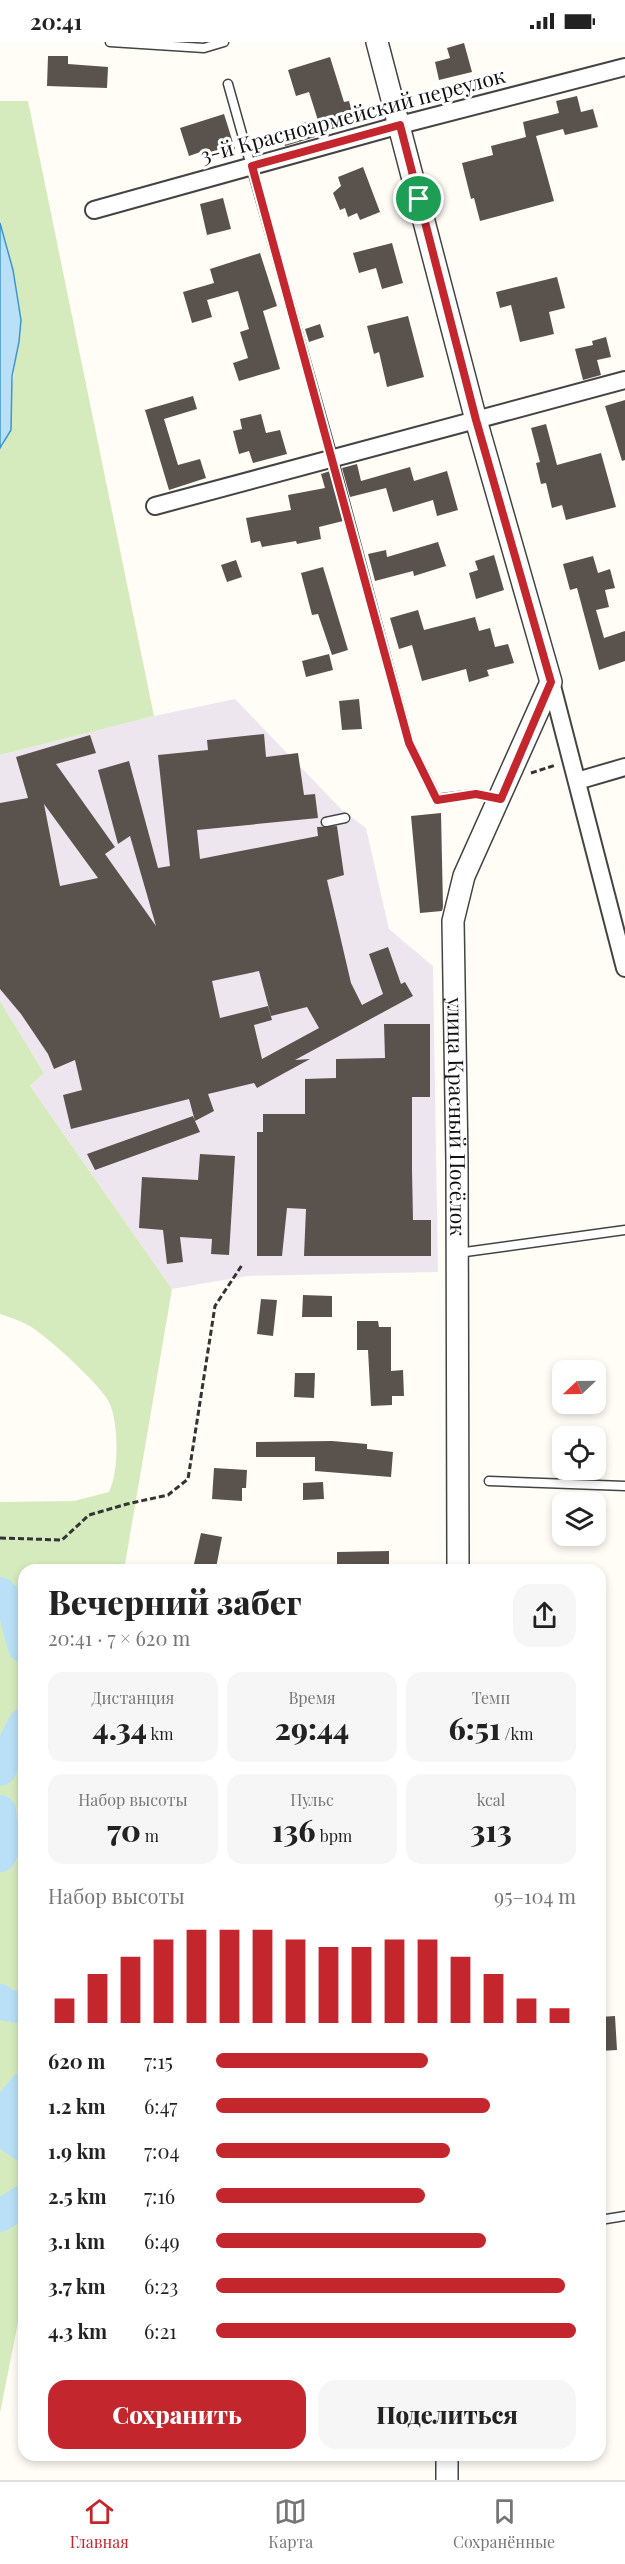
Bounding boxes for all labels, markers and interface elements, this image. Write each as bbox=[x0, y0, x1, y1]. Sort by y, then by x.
text: 20:41 bbox=[30, 6, 82, 36]
street label: 3-й Красноармейский переулок bbox=[197, 60, 508, 168]
pin bbox=[393, 173, 444, 224]
icon: arrive bbox=[402, 182, 435, 215]
street label: улица Красный Посёлок bbox=[442, 996, 473, 1236]
north arrow bbox=[552, 1360, 606, 1414]
map controls bbox=[552, 1360, 606, 1546]
button: locate bbox=[552, 1426, 606, 1480]
button: layers bbox=[552, 1492, 606, 1546]
text: Вечерний забег bbox=[48, 1579, 302, 1623]
button: share bbox=[513, 1584, 576, 1647]
text: 20:41 · 7 × 620 m bbox=[48, 1624, 190, 1651]
text: Дистанция bbox=[92, 1687, 174, 1708]
text: Время bbox=[288, 1687, 336, 1708]
text: Темп bbox=[472, 1687, 510, 1708]
text: 4.34 bbox=[93, 1708, 147, 1748]
text: 29:44 bbox=[275, 1708, 349, 1748]
text: 6:51 bbox=[448, 1708, 501, 1748]
text: km bbox=[147, 1723, 173, 1744]
text: /km bbox=[501, 1723, 534, 1744]
text: Набор высоты bbox=[78, 1789, 188, 1810]
text: Пульс bbox=[290, 1789, 334, 1810]
text: kcal bbox=[477, 1789, 505, 1810]
text: 70 bbox=[107, 1810, 141, 1850]
text: 136 bbox=[272, 1810, 316, 1850]
text: 313 bbox=[470, 1810, 512, 1850]
text: m bbox=[141, 1825, 159, 1846]
text: bpm bbox=[316, 1825, 352, 1846]
text: Набор высоты bbox=[48, 1882, 185, 1909]
text: 95–104 m bbox=[494, 1882, 576, 1909]
text: 620 m bbox=[48, 2047, 105, 2074]
text: 7:15 bbox=[144, 2047, 173, 2074]
text: 1.2 km bbox=[48, 2092, 106, 2119]
text: 6:47 bbox=[144, 2092, 177, 2119]
text: 1.9 km bbox=[48, 2137, 106, 2164]
text: 7:04 bbox=[144, 2137, 179, 2164]
text: 2.5 km bbox=[48, 2182, 107, 2209]
text: 7:16 bbox=[144, 2182, 175, 2209]
text: 3.1 km bbox=[48, 2227, 105, 2254]
text: 6:49 bbox=[144, 2227, 180, 2254]
text: 3.7 km bbox=[48, 2272, 106, 2299]
text: 6:23 bbox=[144, 2272, 178, 2299]
text: 4.3 km bbox=[48, 2317, 107, 2344]
text: 6:21 bbox=[144, 2317, 177, 2344]
button: Сохранить bbox=[48, 2380, 306, 2449]
button: Поделиться bbox=[318, 2380, 576, 2449]
tab: Главная bbox=[70, 2495, 129, 2552]
tab: Карта bbox=[268, 2495, 313, 2552]
tab: Сохранённые bbox=[453, 2495, 555, 2552]

